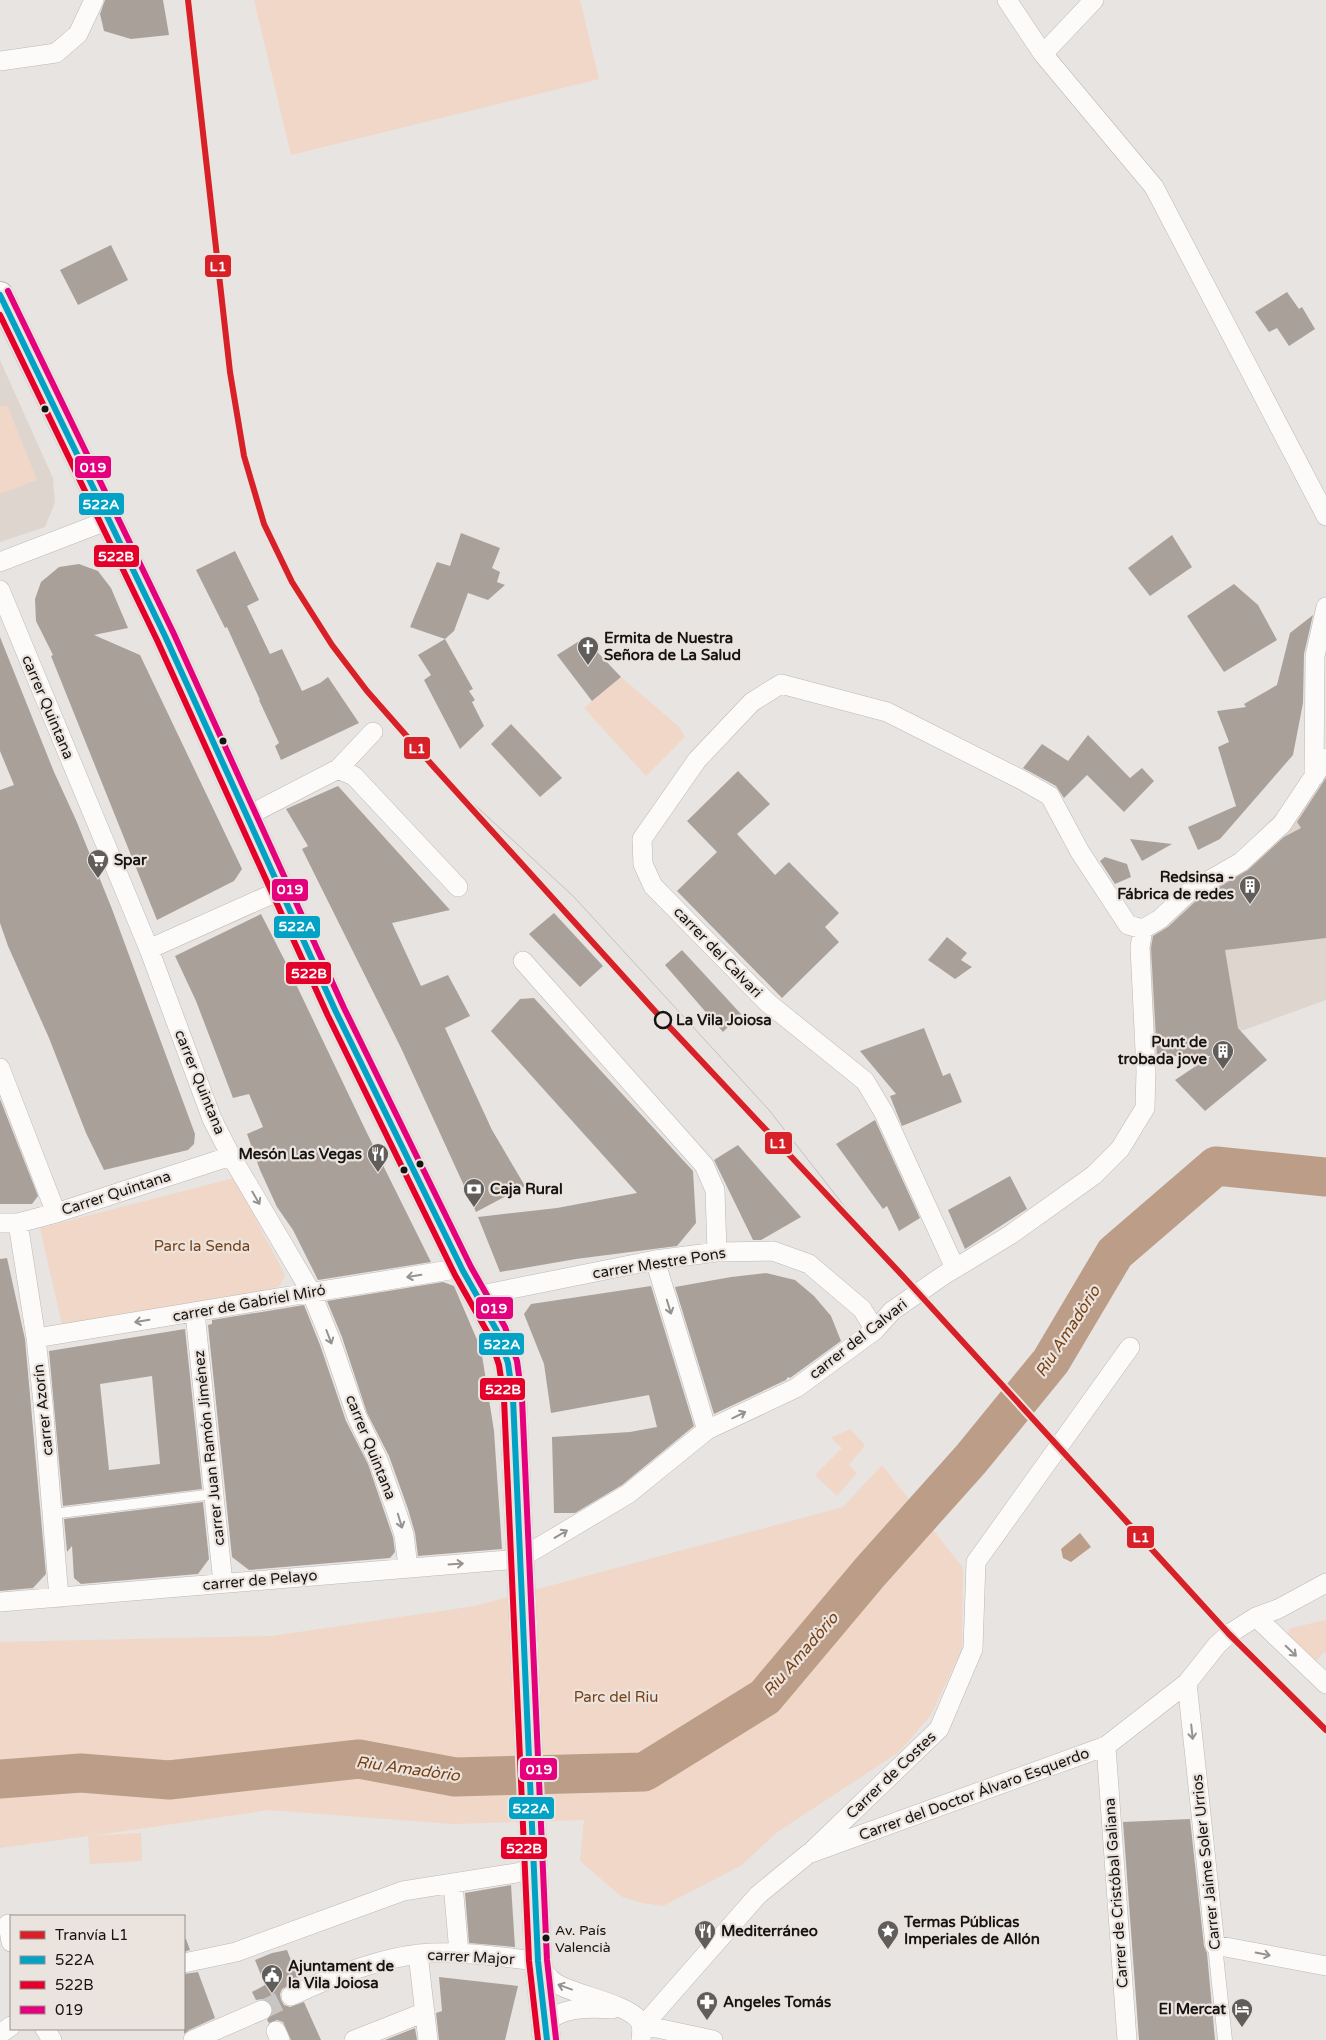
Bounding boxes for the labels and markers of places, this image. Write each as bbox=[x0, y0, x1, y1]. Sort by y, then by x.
unlabelled marker bbox=[40, 404, 50, 414]
place label: Ermita de Nuestra Señora de La Salud bbox=[604, 629, 741, 664]
church icon: Ermita de Nuestra Señora de La Salud bbox=[576, 635, 600, 666]
unlabelled marker bbox=[218, 736, 228, 746]
supermarket icon: Spar bbox=[86, 848, 110, 879]
place label: Spar bbox=[114, 851, 147, 870]
place label: Redsinsa - Fábrica de redes bbox=[1117, 868, 1234, 903]
building icon: Redsinsa - Fábrica de redes bbox=[1238, 874, 1262, 905]
marker: La Vila Joiosa bbox=[654, 1011, 672, 1029]
place label: La Vila Joiosa bbox=[676, 1011, 772, 1029]
place label: Punt de trobada jove bbox=[1117, 1033, 1208, 1069]
building icon: Punt de trobada jove bbox=[1211, 1039, 1235, 1070]
restaurant icon: Mesón Las Vegas bbox=[366, 1142, 390, 1173]
place label: Mesón Las Vegas bbox=[239, 1145, 362, 1164]
unlabelled marker bbox=[415, 1159, 425, 1169]
unlabelled marker bbox=[399, 1165, 409, 1175]
bank icon: Caja Rural bbox=[462, 1177, 486, 1208]
place label: Caja Rural bbox=[490, 1180, 563, 1199]
place label: Termas Públicas Imperiales de Allón bbox=[903, 1913, 1040, 1949]
restaurant icon: Mediterráneo bbox=[693, 1919, 717, 1950]
place icon: Termas Públicas Imperiales de Allón bbox=[876, 1919, 900, 1950]
place label: Av. País Valencià bbox=[555, 1922, 611, 1956]
place label: Mediterráneo bbox=[721, 1922, 818, 1940]
marker: Av. País Valencià bbox=[541, 1933, 551, 1943]
place label: Ajuntament de la Vila Joiosa bbox=[288, 1957, 394, 1992]
public building icon: Ajuntament de la Vila Joiosa bbox=[260, 1963, 284, 1994]
pharmacy icon: Angeles Tomás bbox=[695, 1990, 719, 2021]
place label: Angeles Tomás bbox=[723, 1993, 831, 2012]
hotel icon: El Mercat bbox=[1230, 1997, 1254, 2028]
place label: El Mercat bbox=[1159, 2000, 1226, 2018]

